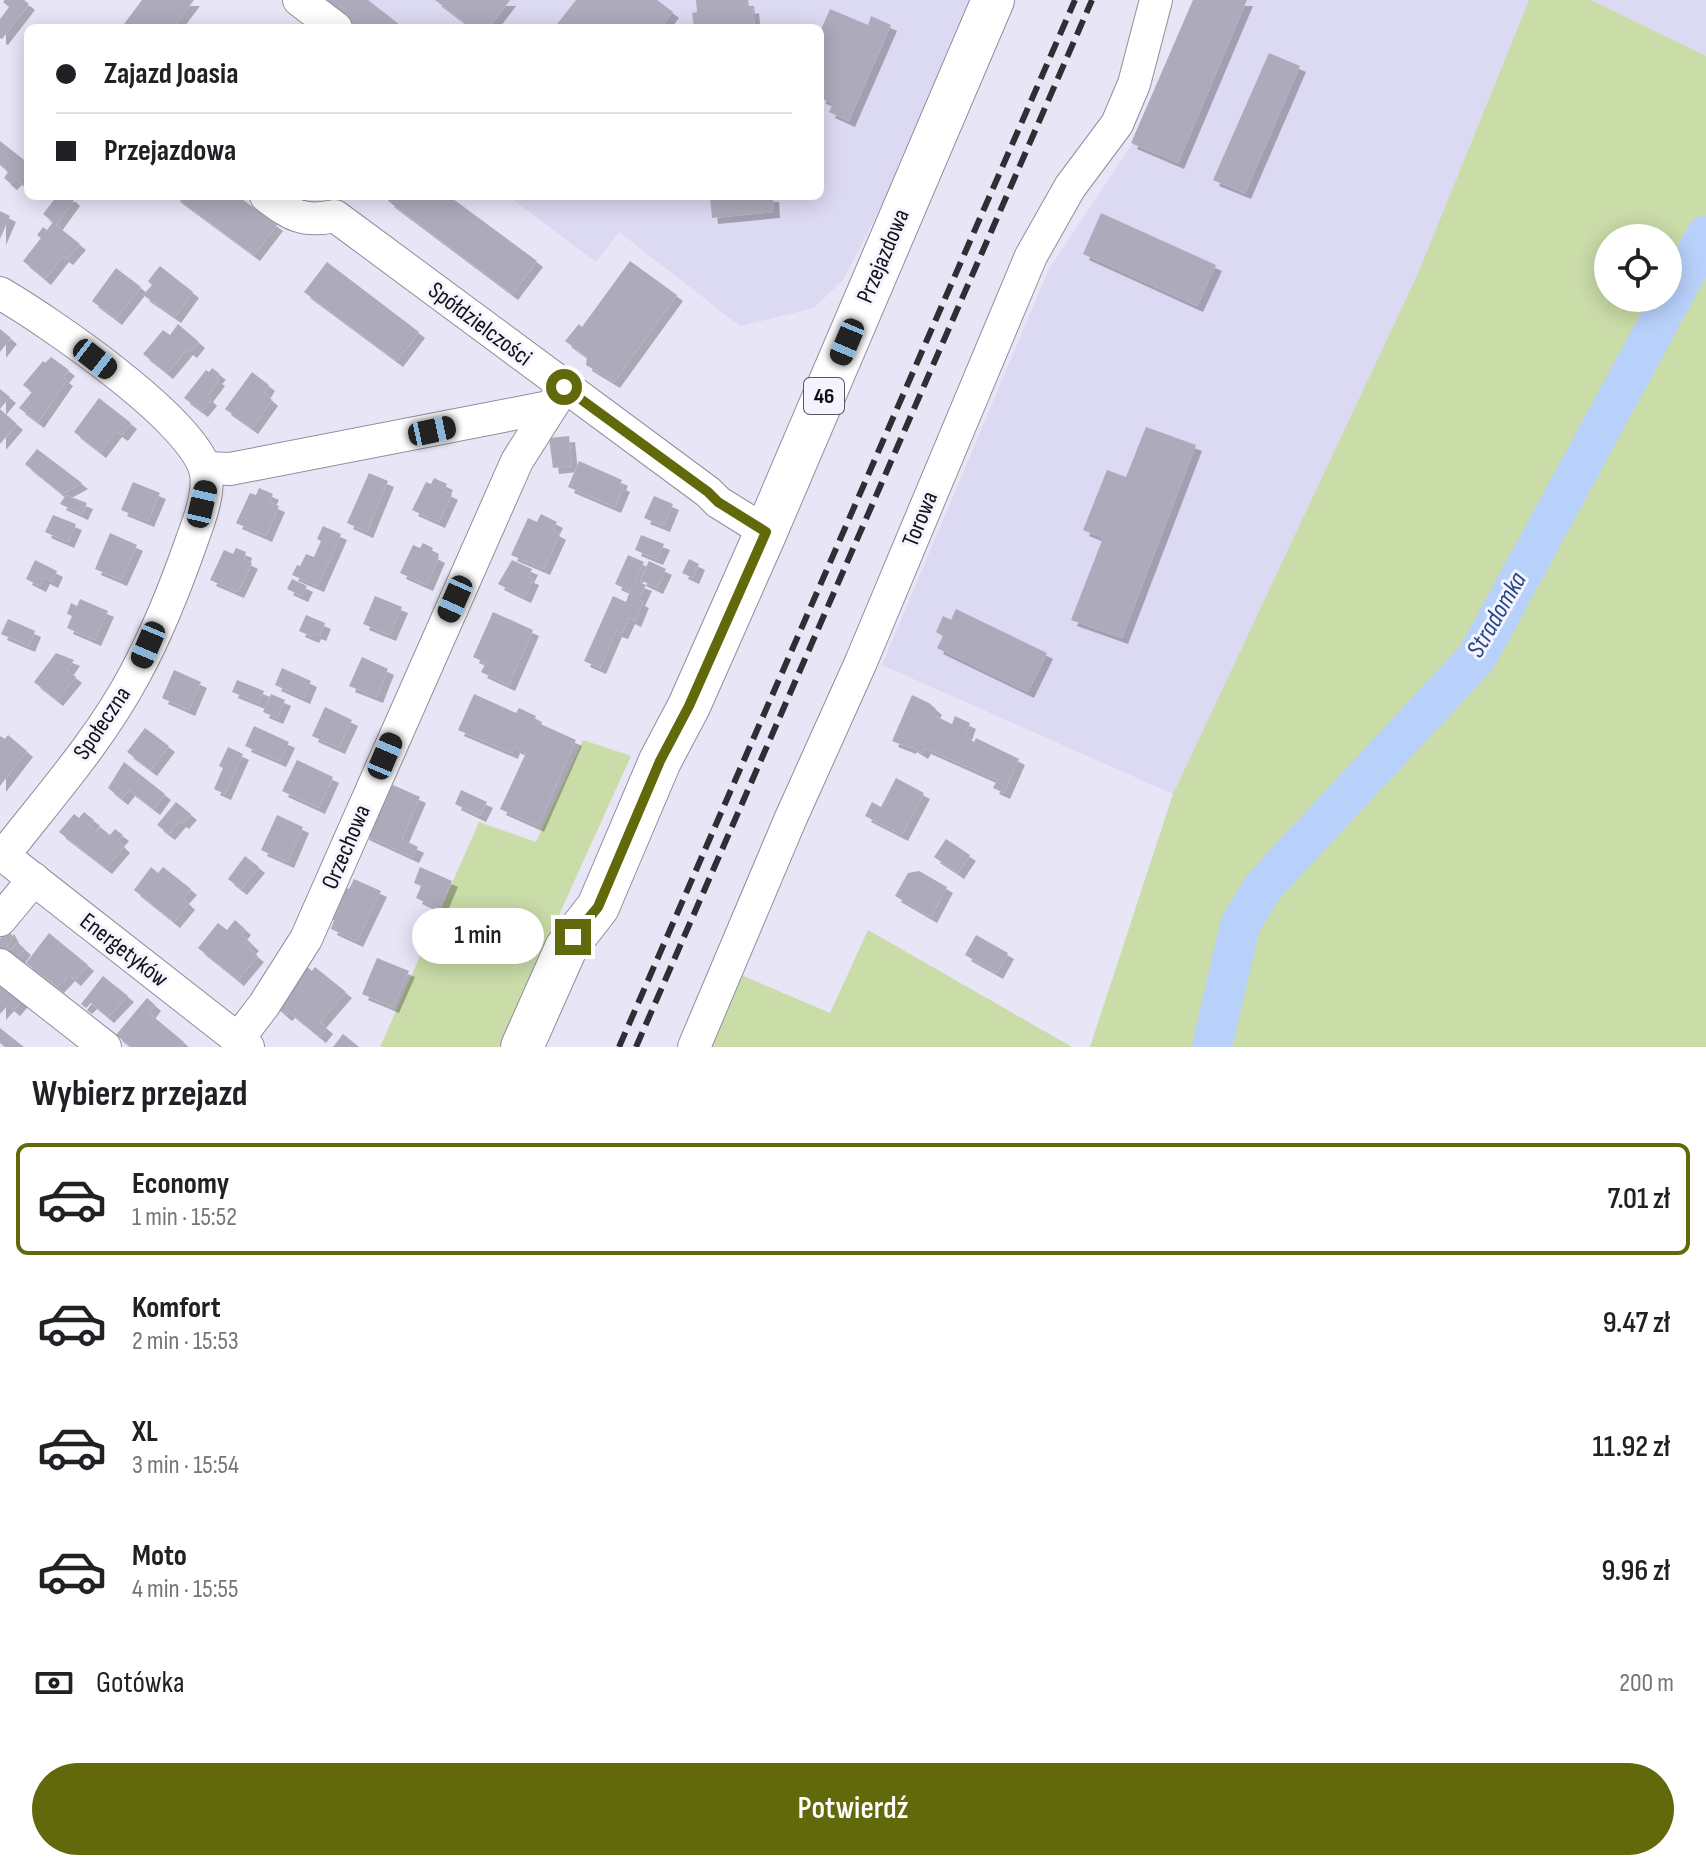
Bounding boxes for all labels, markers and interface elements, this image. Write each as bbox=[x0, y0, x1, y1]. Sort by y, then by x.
text: Zajazd Joasia bbox=[104, 56, 238, 92]
text: Przejazdowa bbox=[104, 133, 236, 169]
street label: Przejazdowa bbox=[850, 205, 916, 307]
map controls bbox=[1594, 224, 1682, 312]
button: locate bbox=[1594, 224, 1682, 312]
street label: Spółdzielczości bbox=[422, 276, 538, 372]
car bbox=[827, 315, 867, 369]
car bbox=[69, 335, 121, 383]
route start bbox=[546, 369, 582, 405]
road number: 46 bbox=[804, 378, 844, 414]
car bbox=[406, 414, 458, 448]
car bbox=[185, 478, 219, 530]
street label: Torowa bbox=[896, 487, 944, 551]
water label: Stradomka bbox=[1460, 566, 1534, 663]
car bbox=[434, 572, 476, 626]
car bbox=[128, 618, 168, 672]
street label: Społeczna bbox=[67, 681, 137, 765]
car bbox=[365, 729, 405, 783]
street label: Orzechowa bbox=[315, 800, 377, 894]
street label: Energetyków bbox=[74, 907, 174, 993]
callout: 1 min bbox=[413, 909, 545, 965]
route end bbox=[555, 919, 591, 955]
text: 1 min bbox=[454, 920, 502, 951]
text: Wybierz przejazd bbox=[32, 1073, 248, 1116]
icon: car bbox=[36, 1163, 108, 1235]
text: Economy bbox=[132, 1166, 229, 1202]
text: 7.01 zł bbox=[1608, 1181, 1670, 1217]
text: 1 min · 15:52 bbox=[132, 1202, 237, 1233]
icon: car bbox=[36, 1287, 108, 1359]
text: Komfort bbox=[132, 1290, 221, 1326]
text: 9.47 zł bbox=[1603, 1305, 1670, 1341]
text: 2 min · 15:53 bbox=[132, 1326, 239, 1357]
icon: car bbox=[36, 1411, 108, 1483]
text: XL bbox=[132, 1414, 158, 1450]
text: 11.92 zł bbox=[1592, 1429, 1670, 1465]
text: 3 min · 15:54 bbox=[132, 1450, 239, 1481]
icon: car bbox=[36, 1535, 108, 1607]
text: Moto bbox=[132, 1538, 187, 1574]
text: 9.96 zł bbox=[1602, 1553, 1670, 1589]
text: 4 min · 15:55 bbox=[132, 1574, 238, 1605]
icon: cash bbox=[32, 1661, 76, 1705]
text: Gotówka bbox=[96, 1665, 185, 1701]
text: 200 m bbox=[1619, 1668, 1674, 1699]
button: Potwierdź bbox=[32, 1763, 1674, 1855]

